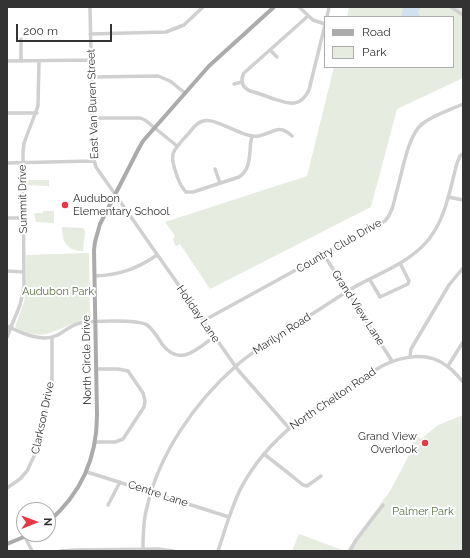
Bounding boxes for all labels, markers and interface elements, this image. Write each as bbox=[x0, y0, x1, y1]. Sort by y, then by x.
scale bar bbox=[18, 16, 114, 42]
legend bbox=[324, 16, 454, 68]
text: 200 m bbox=[23, 24, 58, 38]
text: Road bbox=[362, 25, 391, 39]
text: Park bbox=[362, 45, 387, 59]
street label: East Van Buren Street bbox=[84, 49, 102, 159]
street label: Summit Drive bbox=[16, 165, 30, 233]
place label: Audubon Elementary School bbox=[73, 192, 170, 218]
marker: Audubon Elementary School bbox=[60, 200, 70, 210]
street label: Country Club Drive bbox=[294, 216, 384, 276]
street label: Grand View Lane bbox=[329, 268, 387, 348]
street label: Holiday Lane bbox=[173, 283, 223, 345]
park label: Audubon Park bbox=[22, 285, 94, 299]
street label: Marilyn Road bbox=[251, 310, 313, 358]
street label: North Circle Drive bbox=[80, 315, 94, 405]
street label: North Chelton Road bbox=[288, 365, 378, 433]
street label: Clarkson Drive bbox=[29, 381, 57, 455]
place label: Grand View Overlook bbox=[358, 430, 417, 456]
marker: Grand View Overlook bbox=[420, 438, 430, 448]
street label: Centre Lane bbox=[126, 478, 190, 510]
north arrow bbox=[16, 502, 56, 542]
park label: Palmer Park bbox=[392, 505, 454, 519]
text: N bbox=[41, 517, 54, 526]

